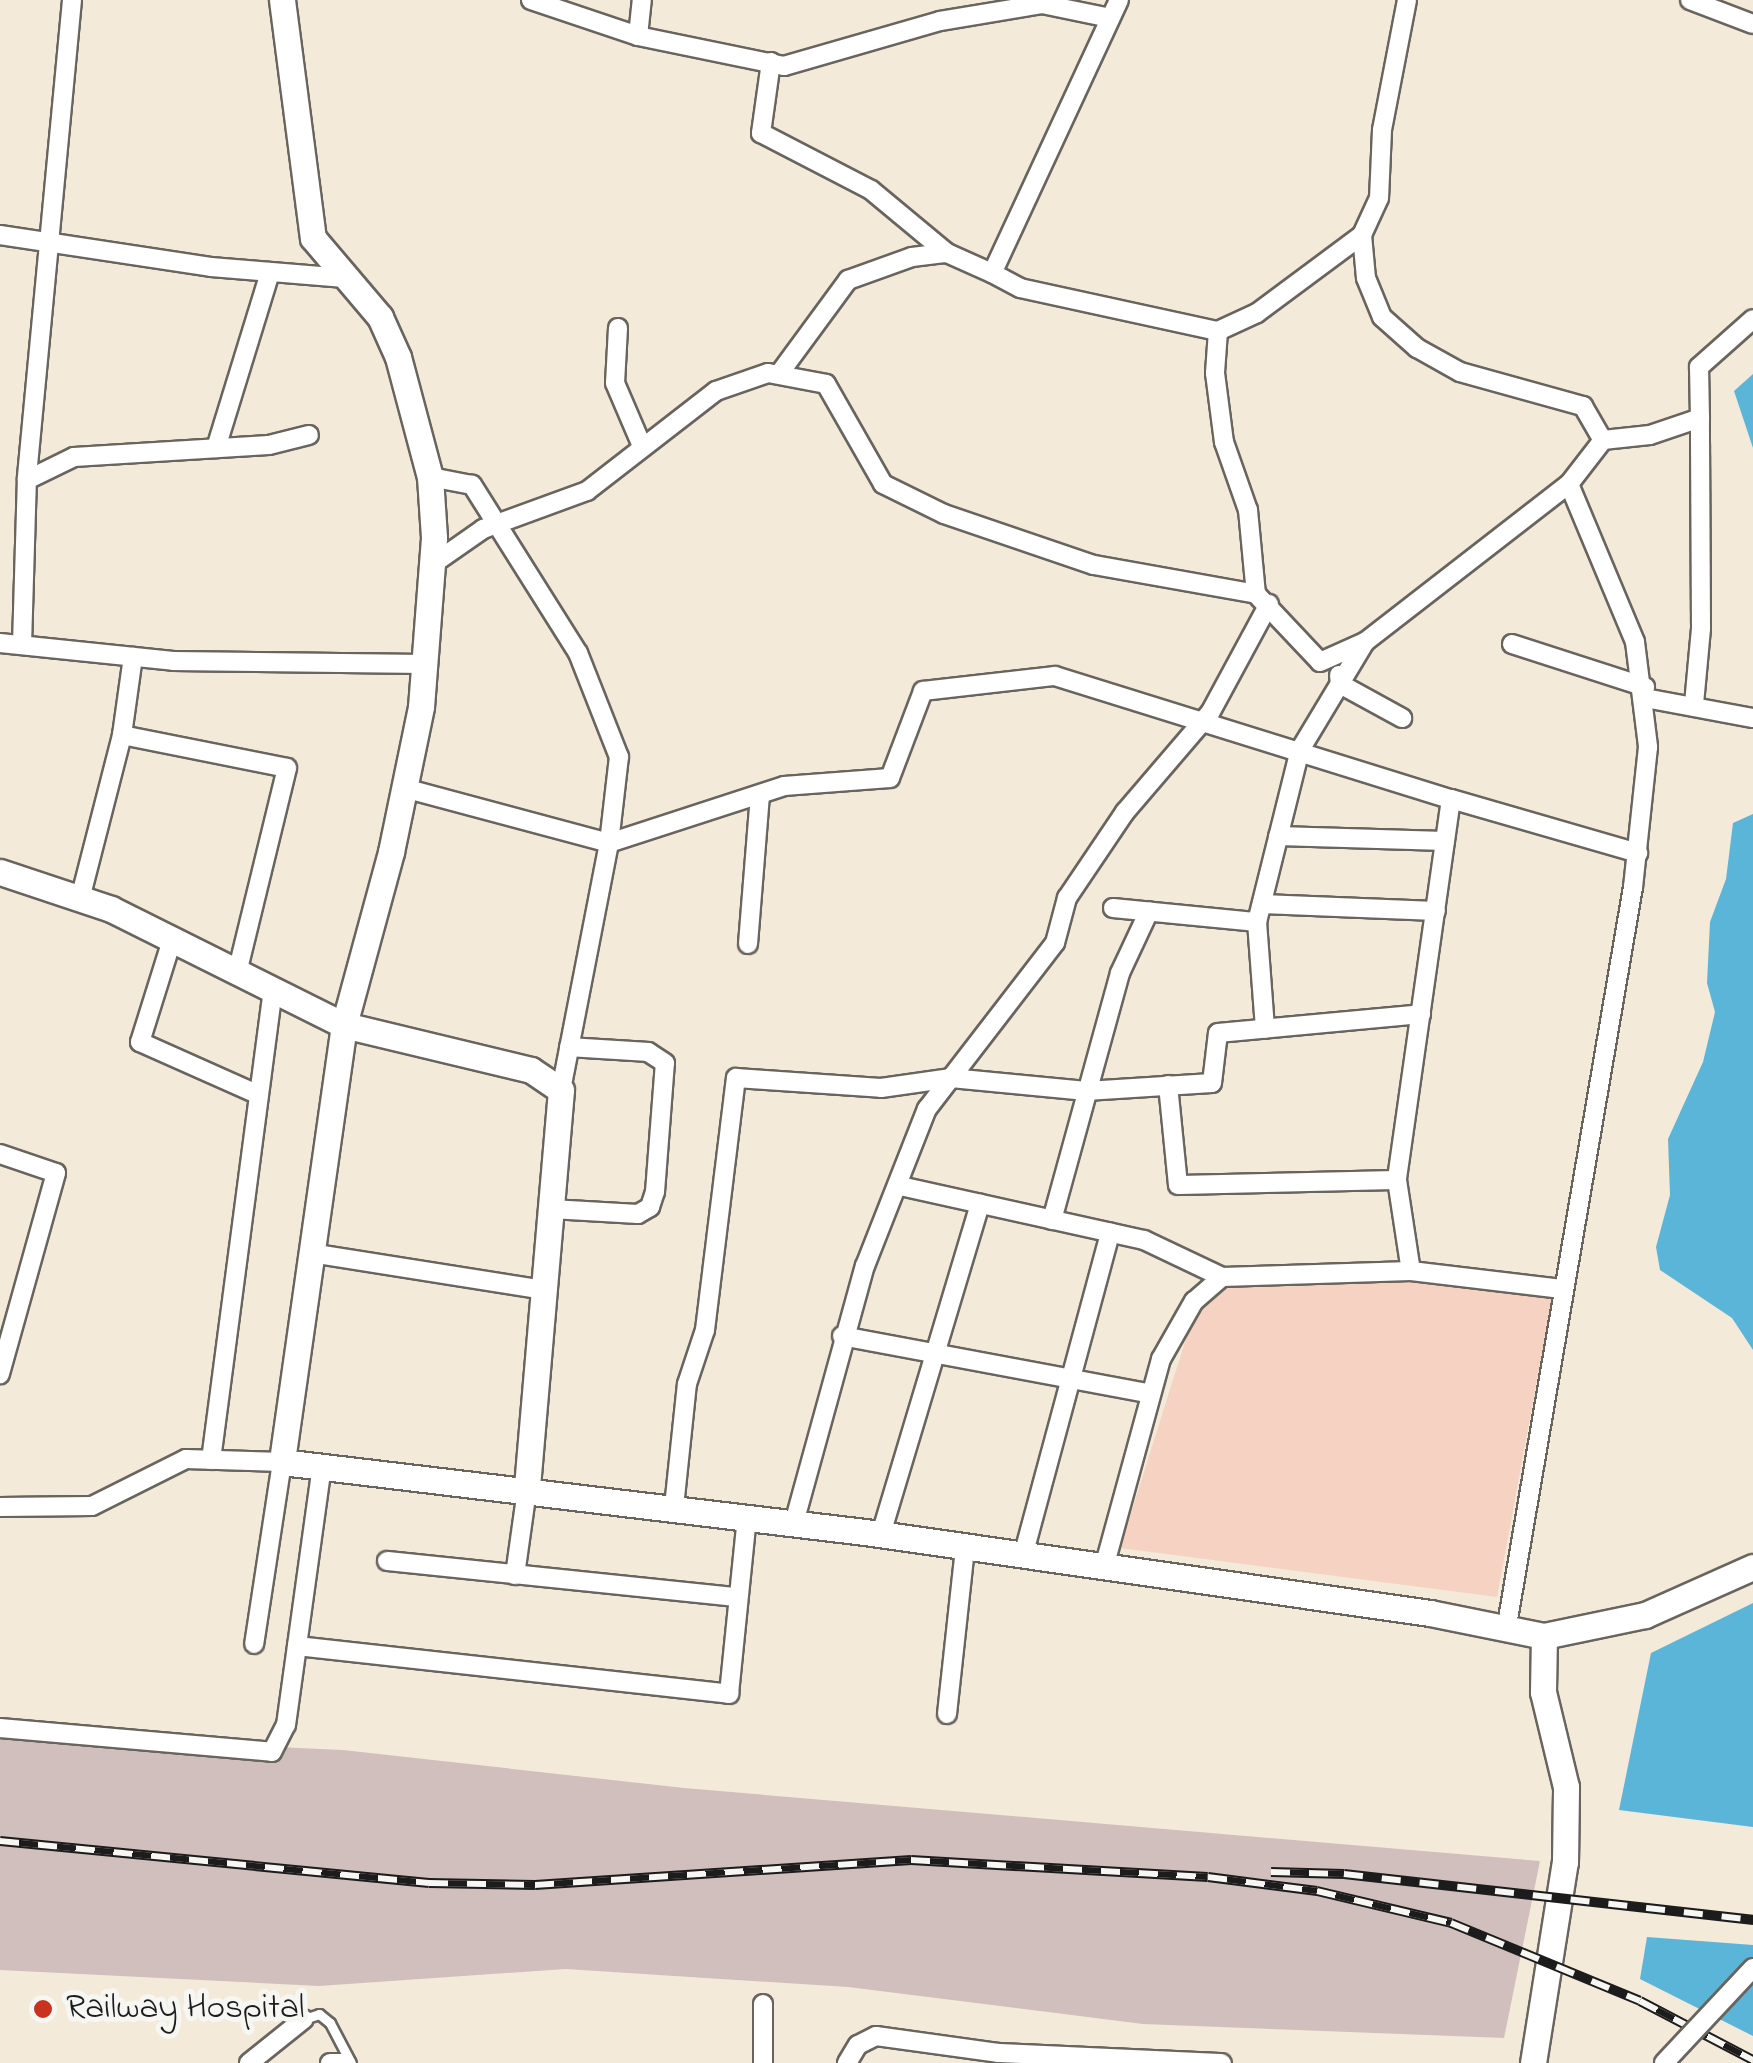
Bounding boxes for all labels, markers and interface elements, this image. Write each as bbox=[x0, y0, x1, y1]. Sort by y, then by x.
place label: Railway Hospital bbox=[66, 1988, 305, 2030]
marker: Railway Hospital bbox=[30, 1996, 56, 2022]

